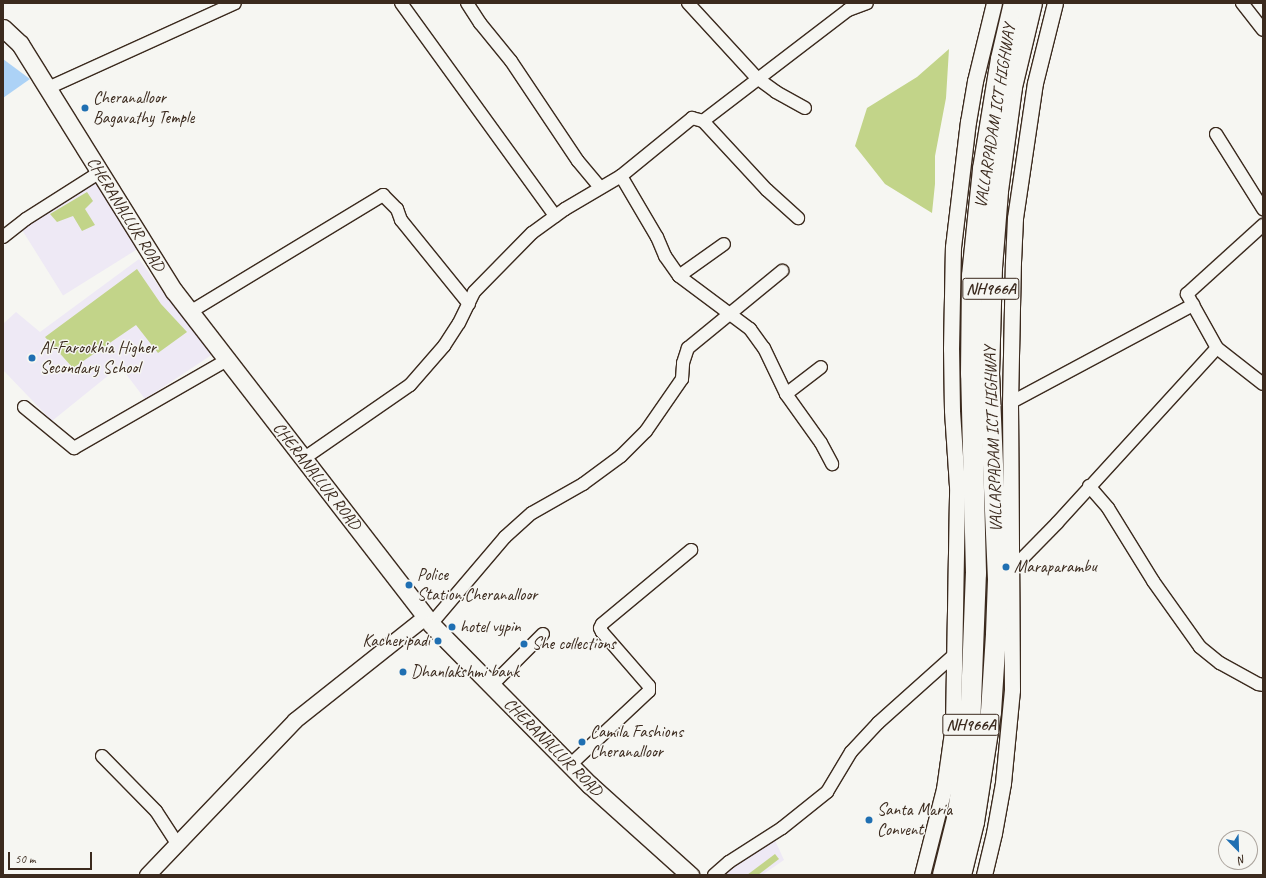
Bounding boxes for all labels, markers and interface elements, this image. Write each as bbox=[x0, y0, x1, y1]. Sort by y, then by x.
street label: VALLARPADAM ICT HIGHWAY bbox=[970, 22, 1020, 210]
place label: Cheranalloor Bagavathy Temple bbox=[93, 88, 194, 128]
marker: Cheranalloor Bagavathy Temple bbox=[80, 103, 90, 113]
street label: CHERANALLUR ROAD bbox=[82, 153, 170, 275]
road number: NH966A bbox=[962, 275, 1020, 303]
place label: Al-Farookhia Higher Secondary School bbox=[40, 338, 156, 378]
street label: VALLARPADAM ICT HIGHWAY bbox=[980, 345, 1006, 533]
marker: Al-Farookhia Higher Secondary School bbox=[27, 353, 37, 363]
street label: CHERANALLUR ROAD bbox=[268, 418, 366, 534]
place label: Maraparambu bbox=[1014, 557, 1097, 577]
marker: Maraparambu bbox=[1001, 562, 1011, 572]
place label: Police Station,Cheranalloor bbox=[417, 565, 537, 605]
marker: Police Station,Cheranalloor bbox=[404, 580, 414, 590]
place label: hotel vypin bbox=[460, 617, 521, 637]
marker: hotel vypin bbox=[447, 622, 457, 632]
place label: Kacheripadi bbox=[362, 631, 430, 651]
place label: She collections bbox=[532, 634, 616, 654]
marker: Kacheripadi bbox=[433, 636, 443, 646]
marker: She collections bbox=[519, 639, 529, 649]
place label: Dhanlakshmi bank bbox=[411, 662, 519, 682]
marker: Dhanlakshmi bank bbox=[398, 667, 408, 677]
street label: CHERANALLUR ROAD bbox=[499, 693, 607, 801]
road number: NH966A bbox=[942, 711, 1000, 739]
place label: Camila Fashions Cheranalloor bbox=[590, 722, 683, 762]
marker: Camila Fashions Cheranalloor bbox=[577, 737, 587, 747]
place label: Santa Maria Convent bbox=[877, 800, 953, 840]
marker: Santa Maria Convent bbox=[864, 815, 874, 825]
north arrow bbox=[1218, 830, 1258, 870]
scale bar bbox=[10, 844, 94, 870]
text: 50 m bbox=[15, 851, 35, 867]
text: N bbox=[1236, 852, 1248, 868]

